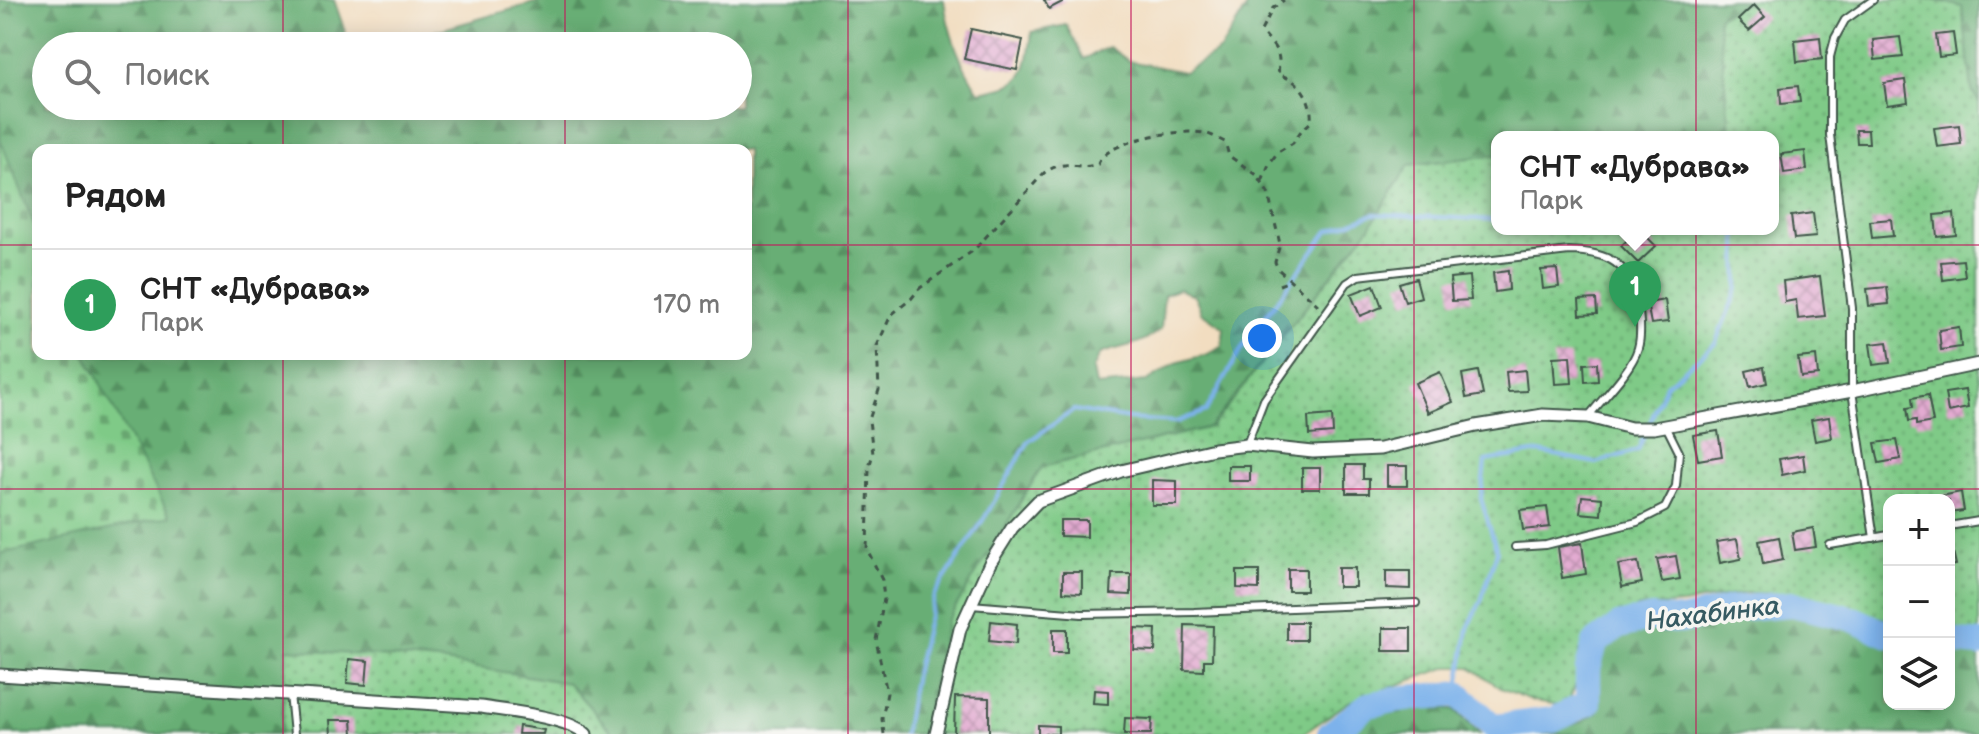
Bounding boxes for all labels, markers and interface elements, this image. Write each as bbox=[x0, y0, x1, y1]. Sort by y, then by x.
search box bbox=[32, 32, 752, 120]
icon: search bbox=[60, 54, 104, 98]
text: Поиск bbox=[124, 58, 210, 94]
popup bbox=[1491, 131, 1779, 235]
text: СНТ «Дубрава» bbox=[1520, 150, 1750, 186]
text: Рядом bbox=[64, 176, 166, 217]
text: Парк bbox=[1520, 186, 1583, 217]
pin: 1 bbox=[1609, 261, 1661, 327]
text: СНТ «Дубрава» bbox=[140, 272, 371, 308]
text: 1 bbox=[85, 290, 95, 321]
text: 170 m bbox=[653, 290, 720, 321]
text: Парк bbox=[140, 308, 203, 339]
your location bbox=[1242, 318, 1282, 358]
map controls bbox=[1883, 494, 1955, 710]
button: + bbox=[1883, 494, 1955, 566]
button: − bbox=[1883, 566, 1955, 638]
water label: Нахабинка bbox=[1645, 591, 1782, 638]
button: layers bbox=[1883, 638, 1955, 710]

